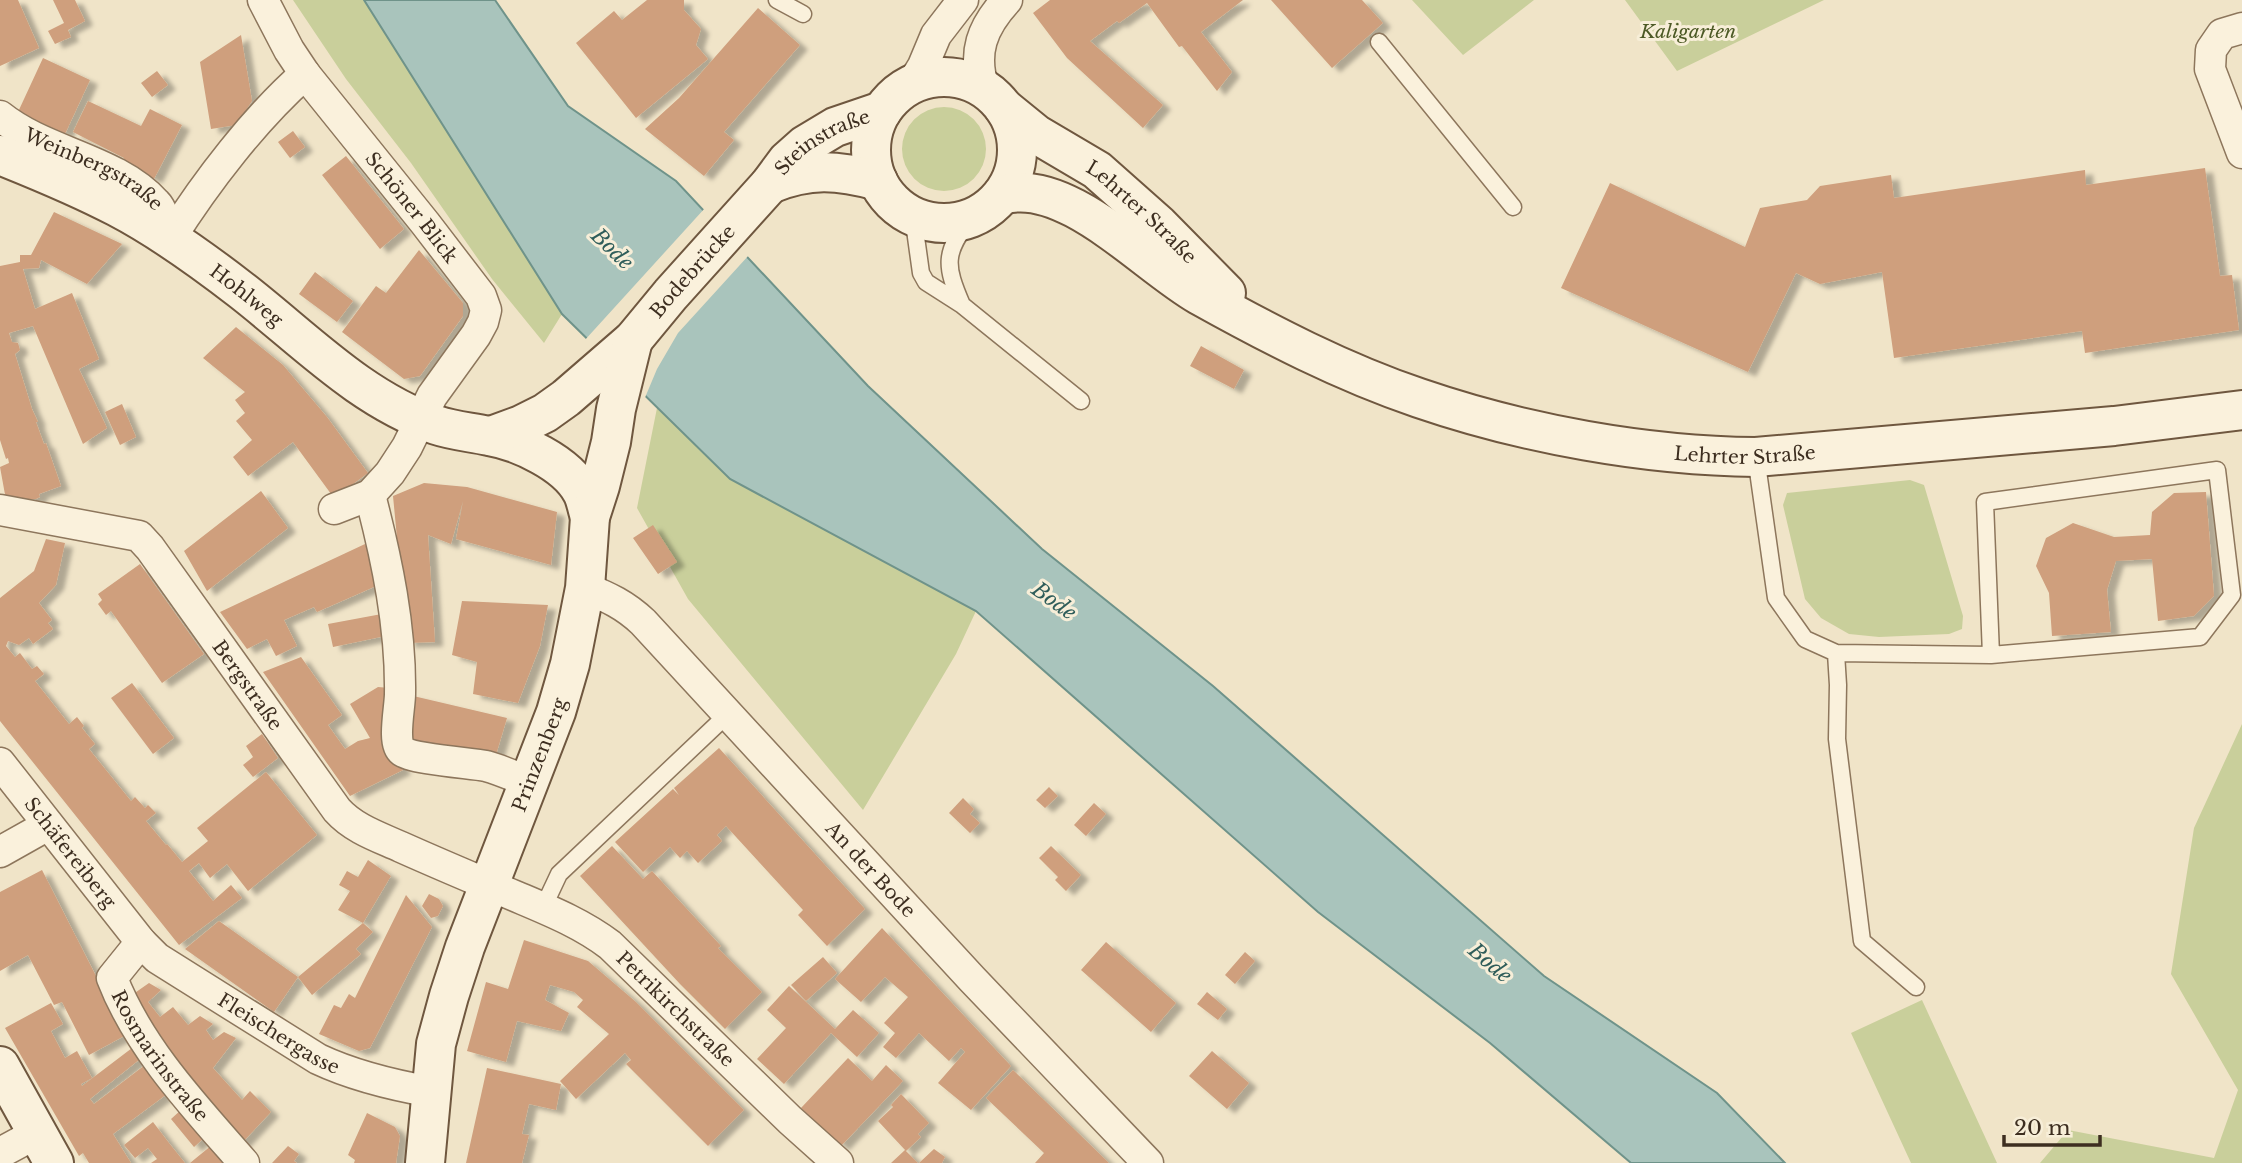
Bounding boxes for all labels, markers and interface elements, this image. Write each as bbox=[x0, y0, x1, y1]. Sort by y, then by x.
park label: Kaligarten bbox=[1639, 20, 1736, 43]
street label: Steinstraße bbox=[769, 105, 873, 179]
street label: Weinbergstraße bbox=[20, 122, 168, 215]
street label: Schöner Blick bbox=[361, 147, 463, 268]
street label: Lehrter Straße bbox=[1083, 155, 1202, 268]
street label: Bodebrücke bbox=[645, 220, 740, 322]
water label: Bode bbox=[585, 222, 639, 275]
street label: Hohlweg bbox=[205, 259, 288, 331]
street label: Lehrter Straße bbox=[1673, 440, 1816, 469]
water label: Bode bbox=[1026, 576, 1082, 626]
street label: Bergstraße bbox=[208, 635, 288, 735]
street label: Prinzenberg bbox=[507, 695, 571, 815]
street label: Schäfereiberg bbox=[20, 793, 122, 913]
street label: An der Bode bbox=[821, 816, 921, 922]
water label: Bode bbox=[1462, 937, 1517, 989]
street label: Petrikirchstraße bbox=[612, 946, 740, 1071]
street label: Rosmarinstraße bbox=[107, 986, 214, 1126]
street label: Fleischergasse bbox=[214, 988, 343, 1079]
scale bar bbox=[2004, 1104, 2100, 1148]
text: 20 m bbox=[2014, 1115, 2071, 1141]

